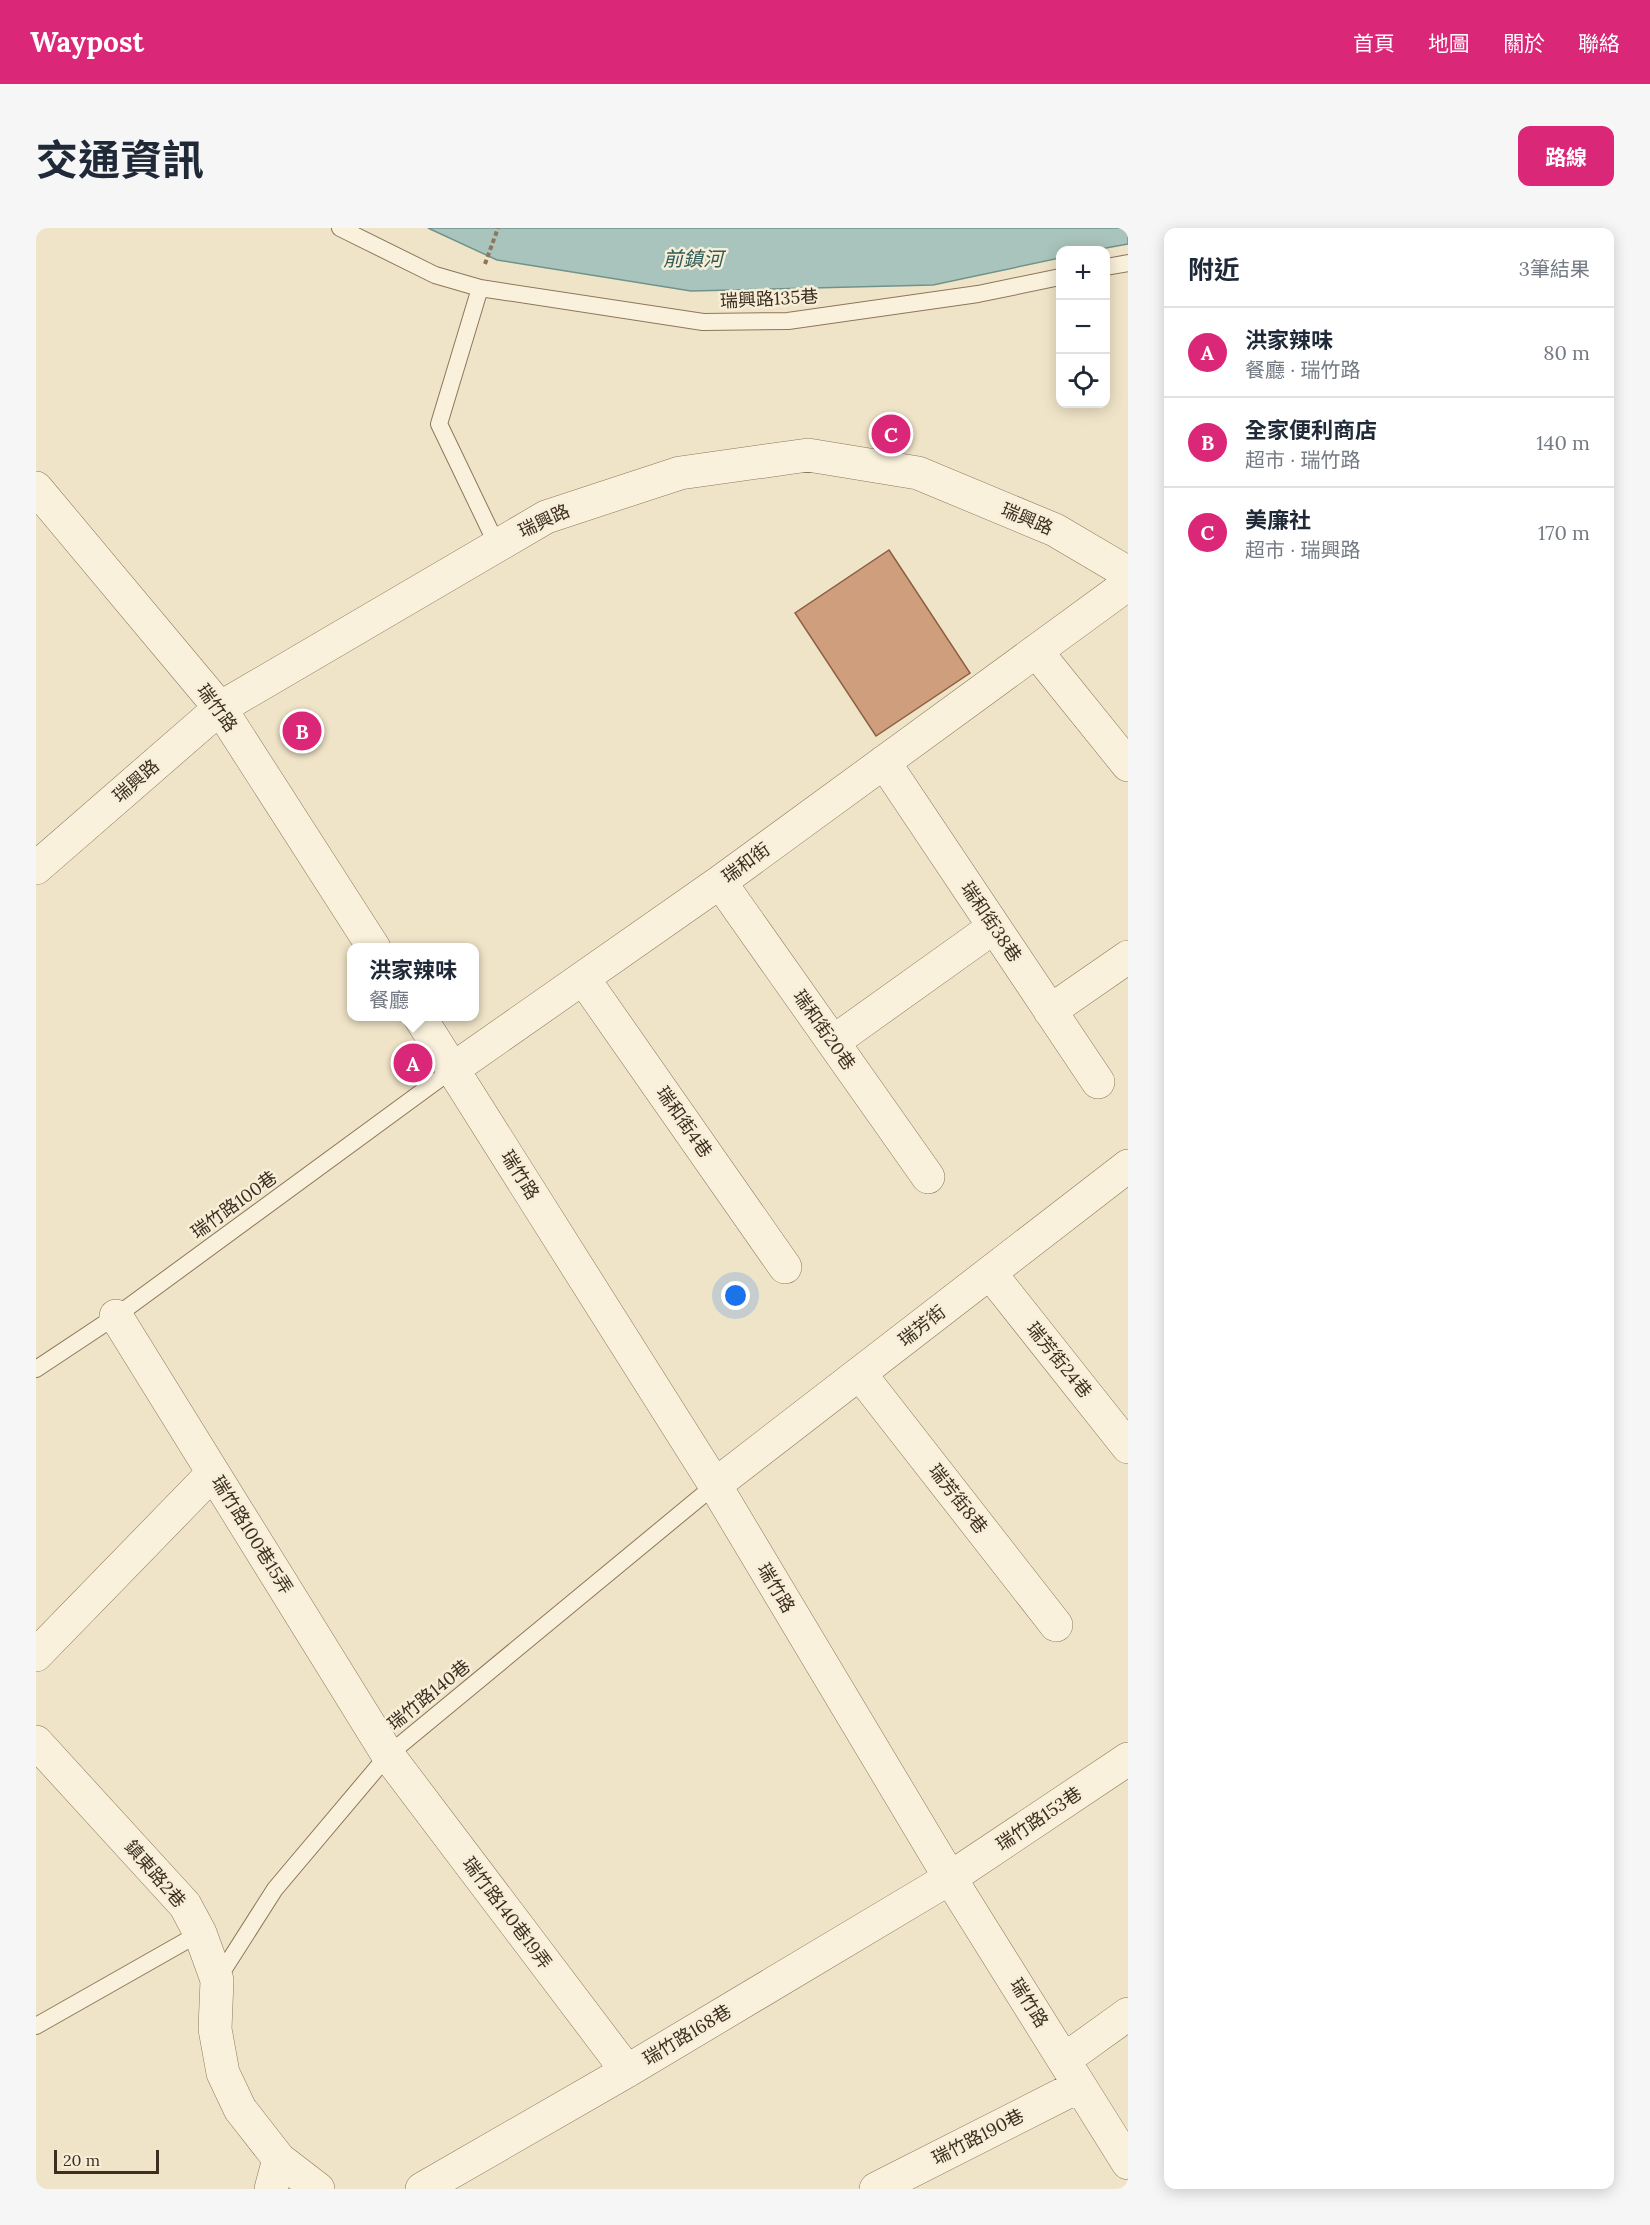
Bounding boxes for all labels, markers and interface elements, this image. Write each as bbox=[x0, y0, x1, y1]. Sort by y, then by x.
text: Waypost bbox=[30, 24, 144, 60]
text: 首頁 bbox=[1353, 30, 1395, 57]
text: 地圖 bbox=[1428, 30, 1470, 57]
text: 關於 bbox=[1503, 30, 1545, 57]
text: 聯絡 bbox=[1578, 30, 1620, 57]
button: 路線 bbox=[1518, 126, 1614, 186]
text: 交通資訊 bbox=[36, 133, 204, 187]
water label: 前鎮河 bbox=[663, 246, 727, 271]
map controls bbox=[1056, 246, 1110, 408]
button: + bbox=[1056, 246, 1110, 300]
text: 附近 bbox=[1188, 253, 1240, 286]
text: 3筆結果 bbox=[1519, 256, 1590, 281]
street label: 瑞興路135巷 bbox=[719, 284, 819, 313]
button: − bbox=[1056, 300, 1110, 354]
text: 洪家辣味 bbox=[1245, 326, 1333, 354]
text: A bbox=[1201, 340, 1214, 365]
text: 80 m bbox=[1543, 340, 1590, 365]
button: locate bbox=[1056, 354, 1110, 408]
text: 餐廳 · 瑞竹路 bbox=[1245, 357, 1361, 382]
pin: C bbox=[872, 412, 910, 456]
text: 全家便利商店 bbox=[1245, 416, 1377, 444]
text: B bbox=[1201, 430, 1214, 455]
text: 140 m bbox=[1536, 430, 1590, 455]
text: 超市 · 瑞竹路 bbox=[1245, 447, 1361, 472]
street label: 瑞興路 bbox=[998, 497, 1057, 540]
street label: 瑞興路 bbox=[514, 499, 573, 542]
text: 美廉社 bbox=[1245, 506, 1311, 534]
text: C bbox=[1201, 520, 1214, 545]
text: 170 m bbox=[1538, 520, 1590, 545]
text: 超市 · 瑞興路 bbox=[1245, 537, 1361, 562]
street label: 瑞竹路 bbox=[192, 679, 243, 736]
pin: B bbox=[282, 708, 322, 754]
street label: 瑞興路 bbox=[108, 754, 164, 807]
street label: 瑞和街 bbox=[717, 837, 774, 888]
street label: 瑞和街38巷 bbox=[956, 877, 1027, 966]
popup bbox=[347, 943, 479, 1021]
text: 洪家辣味 bbox=[369, 956, 457, 984]
street label: 瑞和街20巷 bbox=[788, 985, 860, 1074]
text: 餐廳 bbox=[369, 987, 409, 1012]
pin: A bbox=[394, 1040, 433, 1086]
street label: 瑞和街4巷 bbox=[652, 1082, 717, 1162]
street label: 瑞竹路 bbox=[496, 1146, 544, 1204]
street label: 瑞竹路100巷 bbox=[186, 1166, 281, 1244]
your location bbox=[721, 1281, 750, 1310]
street label: 瑞芳街 bbox=[893, 1300, 950, 1351]
street label: 瑞芳街24巷 bbox=[1022, 1317, 1097, 1402]
street label: 瑞芳街8巷 bbox=[924, 1459, 993, 1538]
street label: 瑞竹路100巷15弄 bbox=[207, 1471, 298, 1598]
street label: 瑞竹路 bbox=[753, 1559, 800, 1617]
street label: 瑞竹路140巷 bbox=[383, 1654, 475, 1735]
street label: 瑞竹路153巷 bbox=[992, 1782, 1086, 1856]
street label: 鎮東路2巷 bbox=[120, 1835, 191, 1912]
street label: 瑞竹路140巷19弄 bbox=[458, 1852, 557, 1973]
street label: 瑞竹路 bbox=[1005, 1974, 1053, 2032]
street label: 瑞竹路168巷 bbox=[638, 1999, 735, 2070]
street label: 瑞竹路190巷 bbox=[928, 2104, 1028, 2170]
scale bar bbox=[54, 2147, 159, 2174]
text: 20 m bbox=[63, 2150, 100, 2170]

